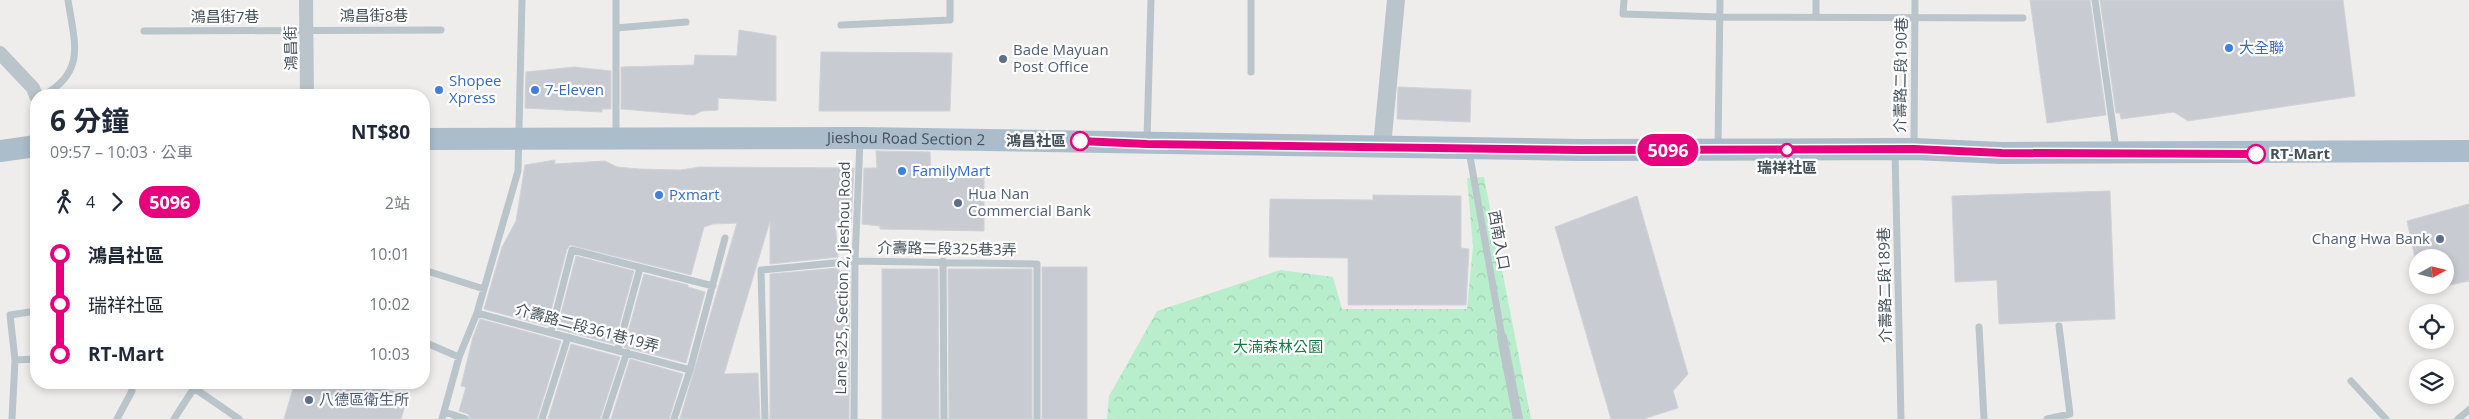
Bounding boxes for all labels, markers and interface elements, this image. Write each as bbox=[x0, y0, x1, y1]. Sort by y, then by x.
street label: 鴻昌街8巷 bbox=[340, 5, 408, 25]
street label: 鴻昌街7巷 bbox=[191, 6, 259, 26]
street label: 介壽路二段190巷 bbox=[1889, 17, 1911, 133]
street label: 鴻昌街 bbox=[280, 25, 300, 71]
place label: 大全聯 bbox=[2239, 37, 2284, 57]
place label: Bade Mayuan Post Office bbox=[1013, 39, 1109, 76]
marker: 大全聯 bbox=[2223, 42, 2235, 54]
marker: Bade Mayuan Post Office bbox=[997, 53, 1009, 65]
place label: Shopee Xpress bbox=[449, 70, 501, 107]
place label: 7-Eleven bbox=[545, 79, 604, 99]
marker: Shopee Xpress bbox=[433, 84, 445, 96]
marker: 7-Eleven bbox=[529, 84, 541, 96]
text: 6 分鐘 bbox=[50, 101, 129, 139]
text: NT$80 bbox=[351, 119, 410, 145]
street label: Jieshou Road Section 2 bbox=[825, 127, 985, 149]
place label: 鴻昌社區 bbox=[1006, 130, 1066, 150]
marker: 鴻昌社區 bbox=[1070, 131, 1090, 151]
line badge: 5096 bbox=[1633, 134, 1703, 166]
text: 5096 bbox=[1647, 138, 1689, 162]
text: 09:57 – 10:03 · 公車 bbox=[50, 141, 192, 163]
marker: 瑞祥社區 bbox=[1780, 143, 1794, 157]
place label: RT-Mart bbox=[2270, 143, 2330, 163]
marker: RT-Mart bbox=[2246, 144, 2266, 164]
place label: 瑞祥社區 bbox=[1757, 157, 1817, 177]
place label: FamilyMart bbox=[912, 160, 990, 180]
street label: Lane 325, Section 2, Jieshou Road bbox=[830, 161, 854, 395]
marker: FamilyMart bbox=[896, 165, 908, 177]
place label: Hua Nan Commercial Bank bbox=[968, 183, 1091, 220]
place label: Pxmart bbox=[669, 184, 720, 204]
icon: walk bbox=[50, 188, 78, 216]
icon: forward bbox=[103, 188, 131, 216]
marker: Pxmart bbox=[653, 189, 665, 201]
text: 5096 bbox=[149, 190, 190, 214]
text: 4 bbox=[86, 191, 95, 213]
text: 2站 bbox=[385, 192, 410, 214]
marker: Hua Nan Commercial Bank bbox=[952, 197, 964, 209]
street label: 西南入口 bbox=[1485, 209, 1515, 271]
street label: 介壽路二段189巷 bbox=[1873, 227, 1895, 343]
place label: Chang Hwa Bank bbox=[2312, 228, 2430, 248]
marker: Chang Hwa Bank bbox=[2434, 233, 2446, 245]
street label: 介壽路二段325巷3弄 bbox=[877, 237, 1017, 259]
text: 鴻昌社區 bbox=[88, 242, 164, 268]
text: 10:01 bbox=[369, 243, 410, 265]
north arrow bbox=[2409, 249, 2454, 294]
map controls bbox=[2409, 249, 2454, 404]
text: 瑞祥社區 bbox=[88, 292, 164, 318]
text: 10:02 bbox=[369, 293, 410, 315]
street label: 介壽路二段361巷19弄 bbox=[513, 298, 661, 356]
button: locate bbox=[2409, 304, 2454, 349]
park label: 大湳森林公園 bbox=[1233, 336, 1323, 356]
text: RT-Mart bbox=[88, 341, 164, 367]
text: 10:03 bbox=[369, 343, 410, 365]
button: layers bbox=[2409, 359, 2454, 404]
place label: 八德區衛生所 bbox=[319, 389, 409, 409]
marker: 八德區衛生所 bbox=[303, 394, 315, 406]

